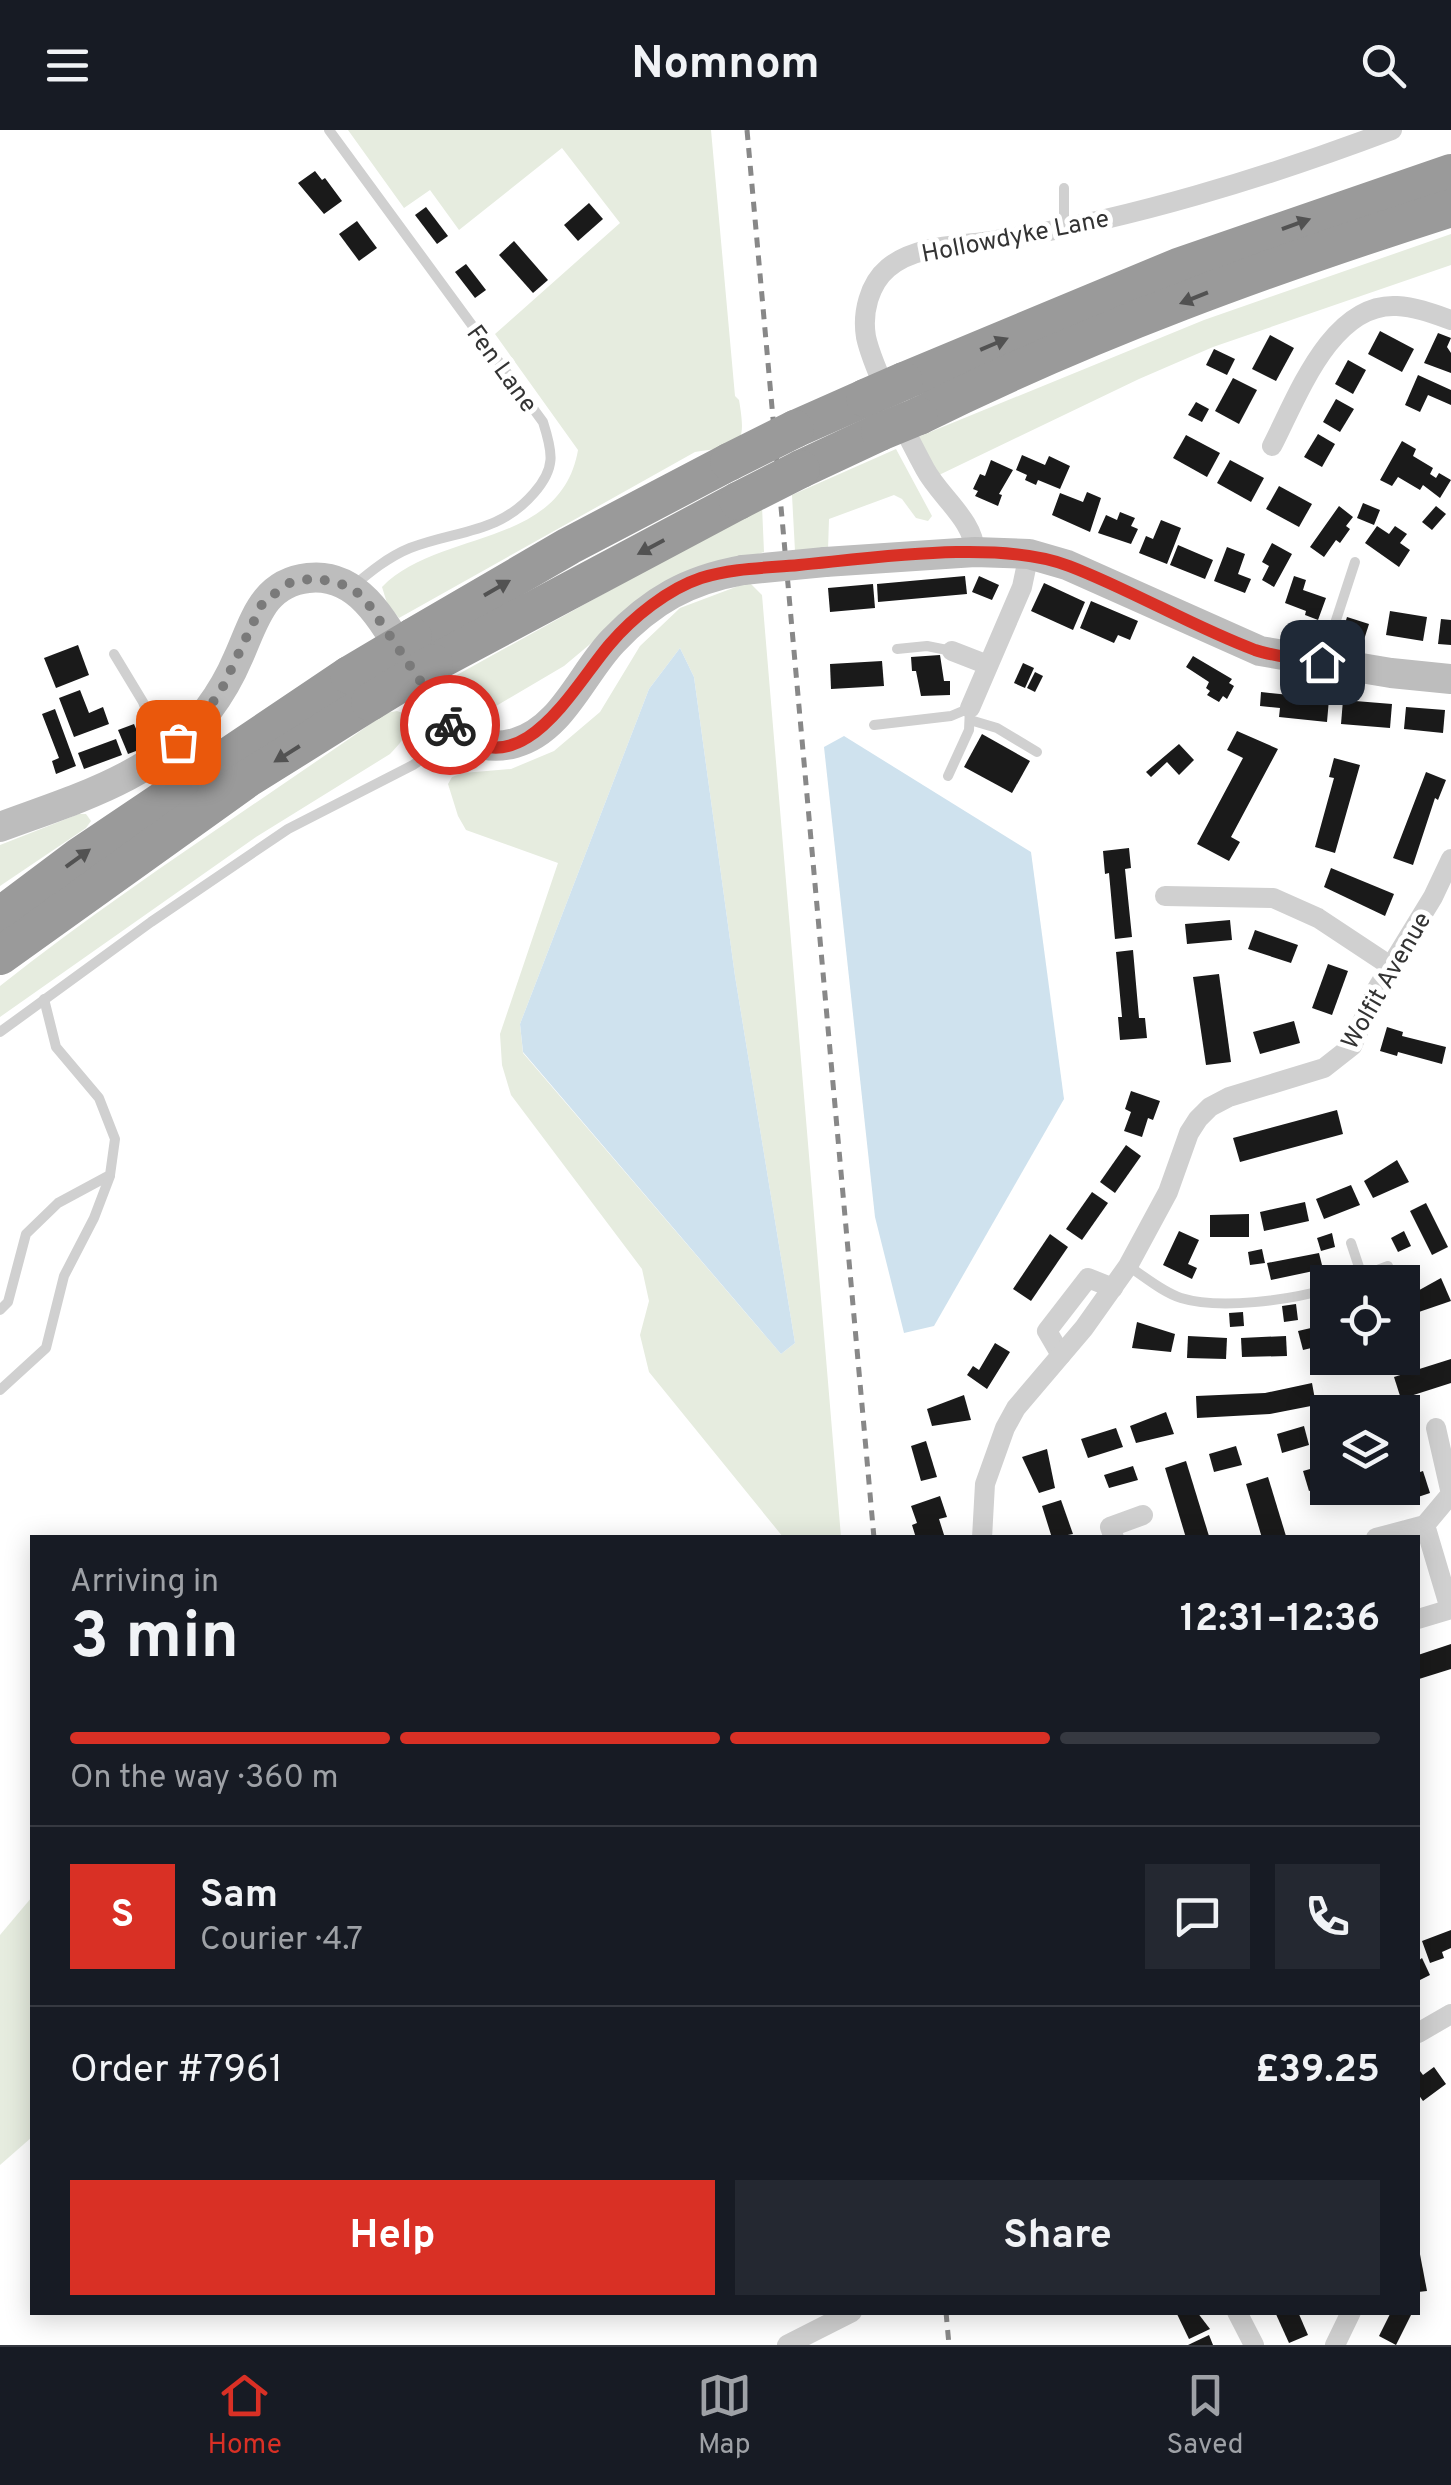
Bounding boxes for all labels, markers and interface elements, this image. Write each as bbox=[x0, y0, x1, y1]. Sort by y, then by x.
text: Nomnom bbox=[631, 37, 820, 94]
icon: menu bbox=[40, 38, 95, 93]
icon: search bbox=[1356, 38, 1411, 93]
street label: Hollowdyke Lane bbox=[919, 204, 1112, 272]
one-way arrow bbox=[1282, 216, 1312, 231]
one-way arrow bbox=[1179, 290, 1209, 306]
street label: Fen Lane bbox=[458, 319, 543, 420]
one-way arrow bbox=[979, 335, 1009, 351]
one-way arrow bbox=[637, 538, 666, 555]
one-way arrow bbox=[483, 580, 512, 597]
pin bbox=[1280, 620, 1365, 705]
icon: home bbox=[1295, 635, 1350, 690]
courier bbox=[400, 675, 500, 775]
icon: bike bbox=[423, 698, 478, 753]
pin bbox=[136, 700, 221, 785]
icon: bag bbox=[151, 715, 206, 770]
one-way arrow bbox=[273, 745, 301, 763]
one-way arrow bbox=[65, 848, 91, 868]
street label: Wolfit Avenue bbox=[1335, 907, 1440, 1056]
map controls bbox=[1310, 1265, 1420, 1505]
button: locate bbox=[1310, 1265, 1420, 1375]
button: layers bbox=[1310, 1395, 1420, 1505]
text: Arriving in bbox=[70, 1563, 219, 1603]
text: 12:31–12:36 bbox=[1180, 1596, 1380, 1645]
text: 3 min bbox=[70, 1599, 239, 1681]
text: On the way · 360 m bbox=[70, 1759, 339, 1799]
button: chat bbox=[1145, 1864, 1250, 1969]
button: phone bbox=[1275, 1864, 1380, 1969]
text: Sam bbox=[200, 1872, 278, 1921]
text: S bbox=[111, 1892, 134, 1941]
text: Courier · 4.7 bbox=[200, 1921, 363, 1961]
text: Order #7961 bbox=[70, 2047, 283, 2096]
text: £39.25 bbox=[1255, 2047, 1380, 2096]
button: Help bbox=[70, 2180, 715, 2295]
button: Share bbox=[735, 2180, 1380, 2295]
tab: Home bbox=[207, 2368, 282, 2464]
tab: Map bbox=[697, 2368, 752, 2464]
tab: Saved bbox=[1167, 2368, 1244, 2464]

